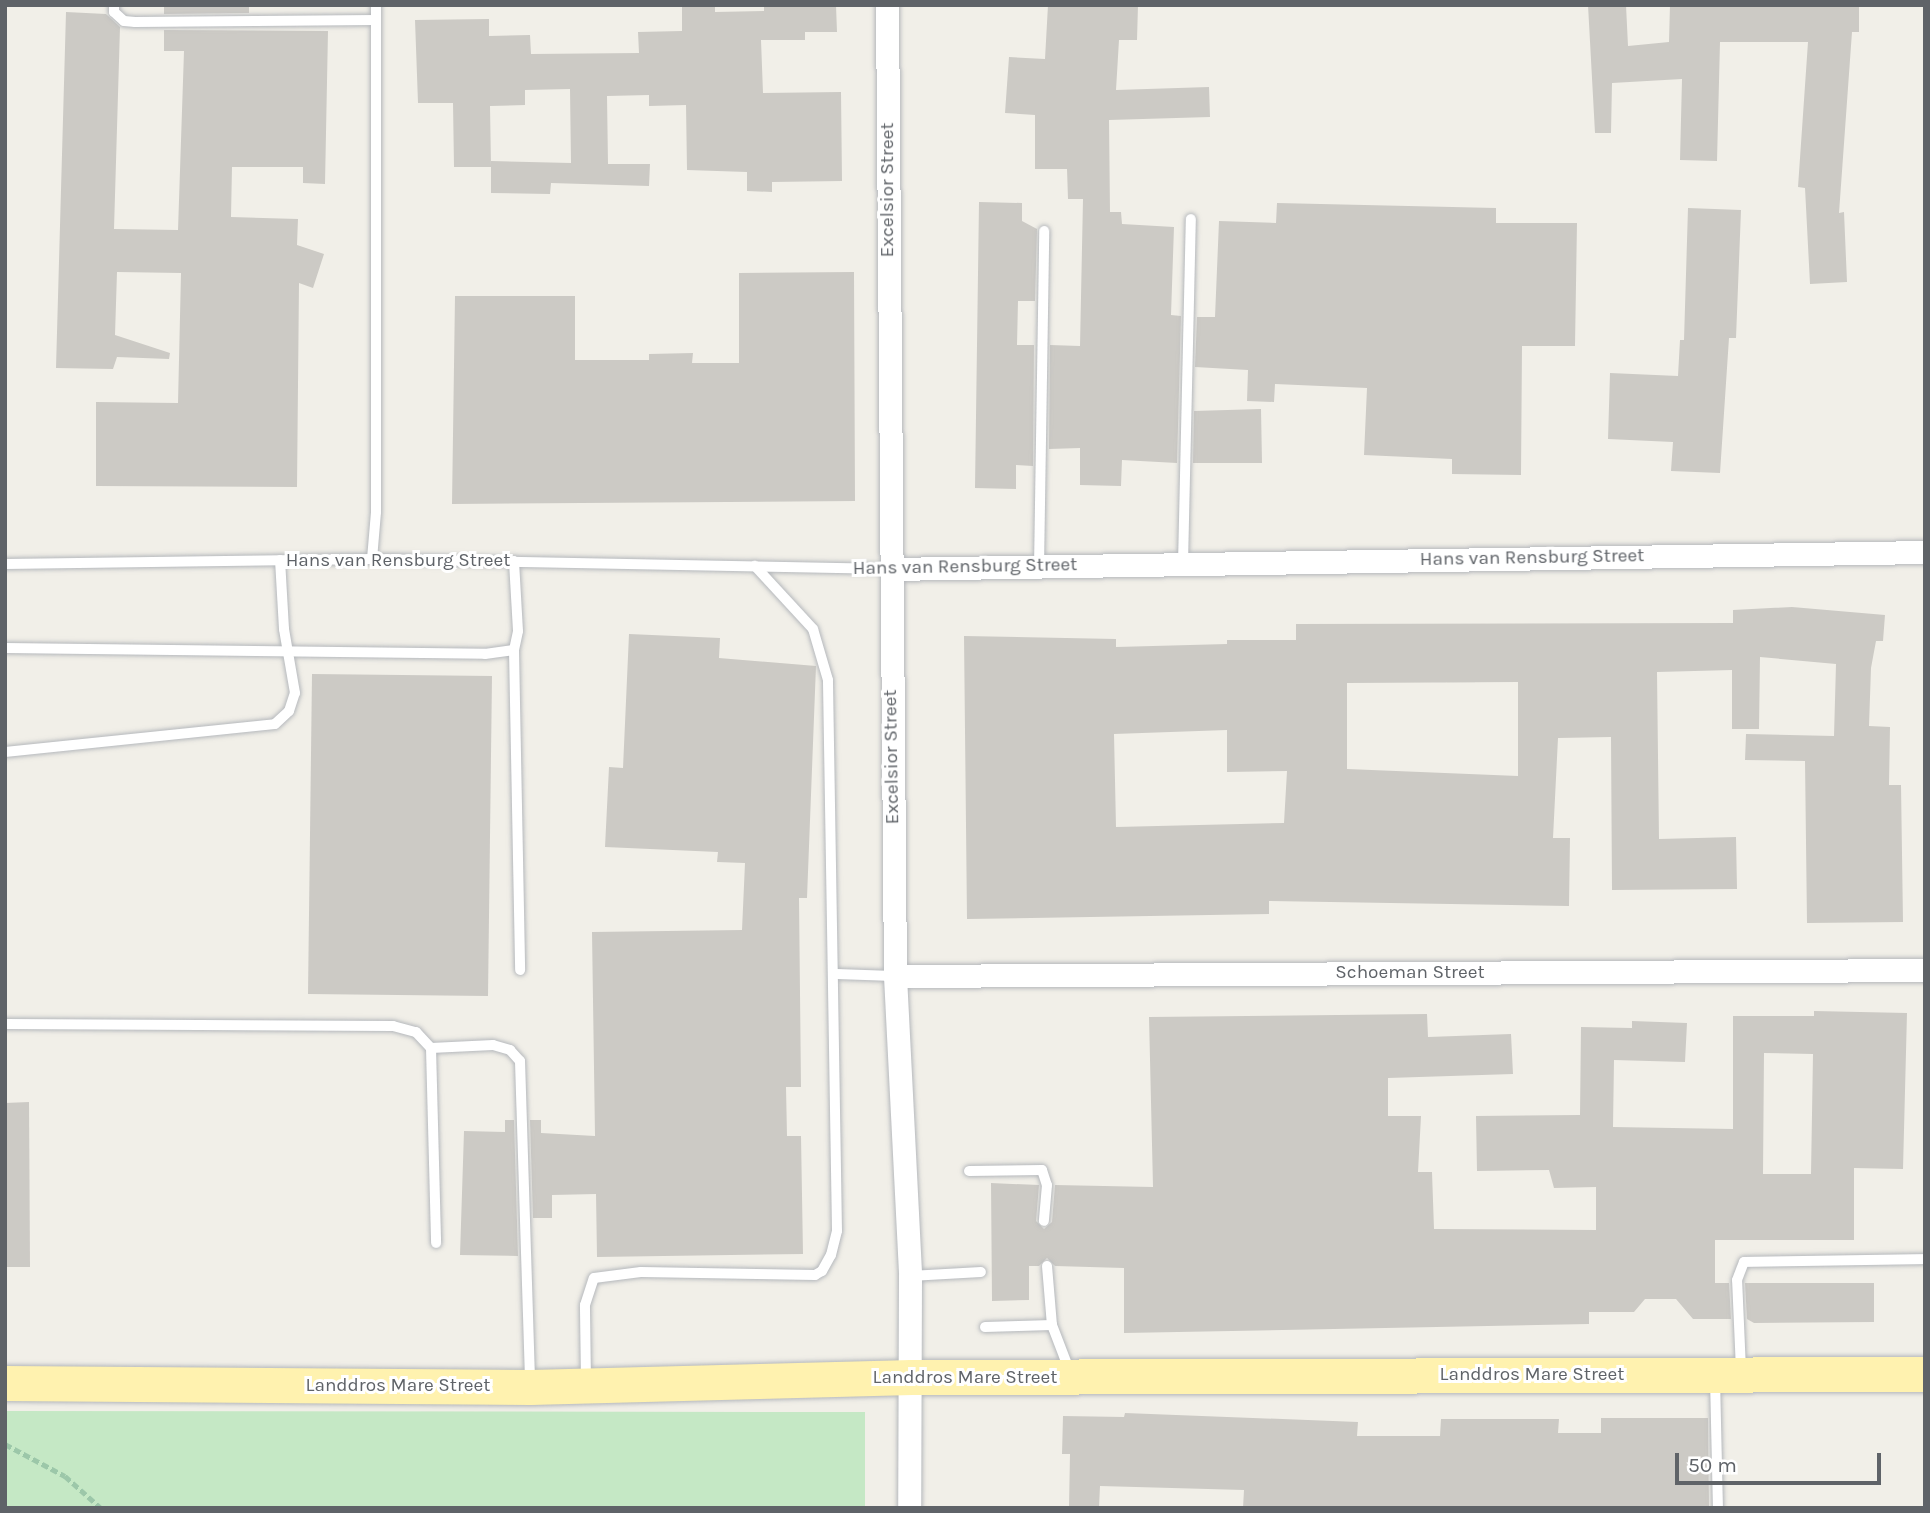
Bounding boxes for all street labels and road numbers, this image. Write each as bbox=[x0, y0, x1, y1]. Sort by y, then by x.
street label: Excelsior Street bbox=[877, 123, 899, 257]
street label: Hans van Rensburg Street bbox=[1419, 545, 1645, 571]
street label: Hans van Rensburg Street bbox=[286, 550, 510, 572]
street label: Hans van Rensburg Street bbox=[852, 554, 1078, 580]
street label: Excelsior Street bbox=[879, 689, 905, 825]
street label: Schoeman Street bbox=[1335, 962, 1485, 984]
street label: Landdros Mare Street bbox=[1440, 1364, 1624, 1386]
street label: Landdros Mare Street bbox=[873, 1367, 1057, 1389]
street label: Landdros Mare Street bbox=[306, 1375, 490, 1397]

